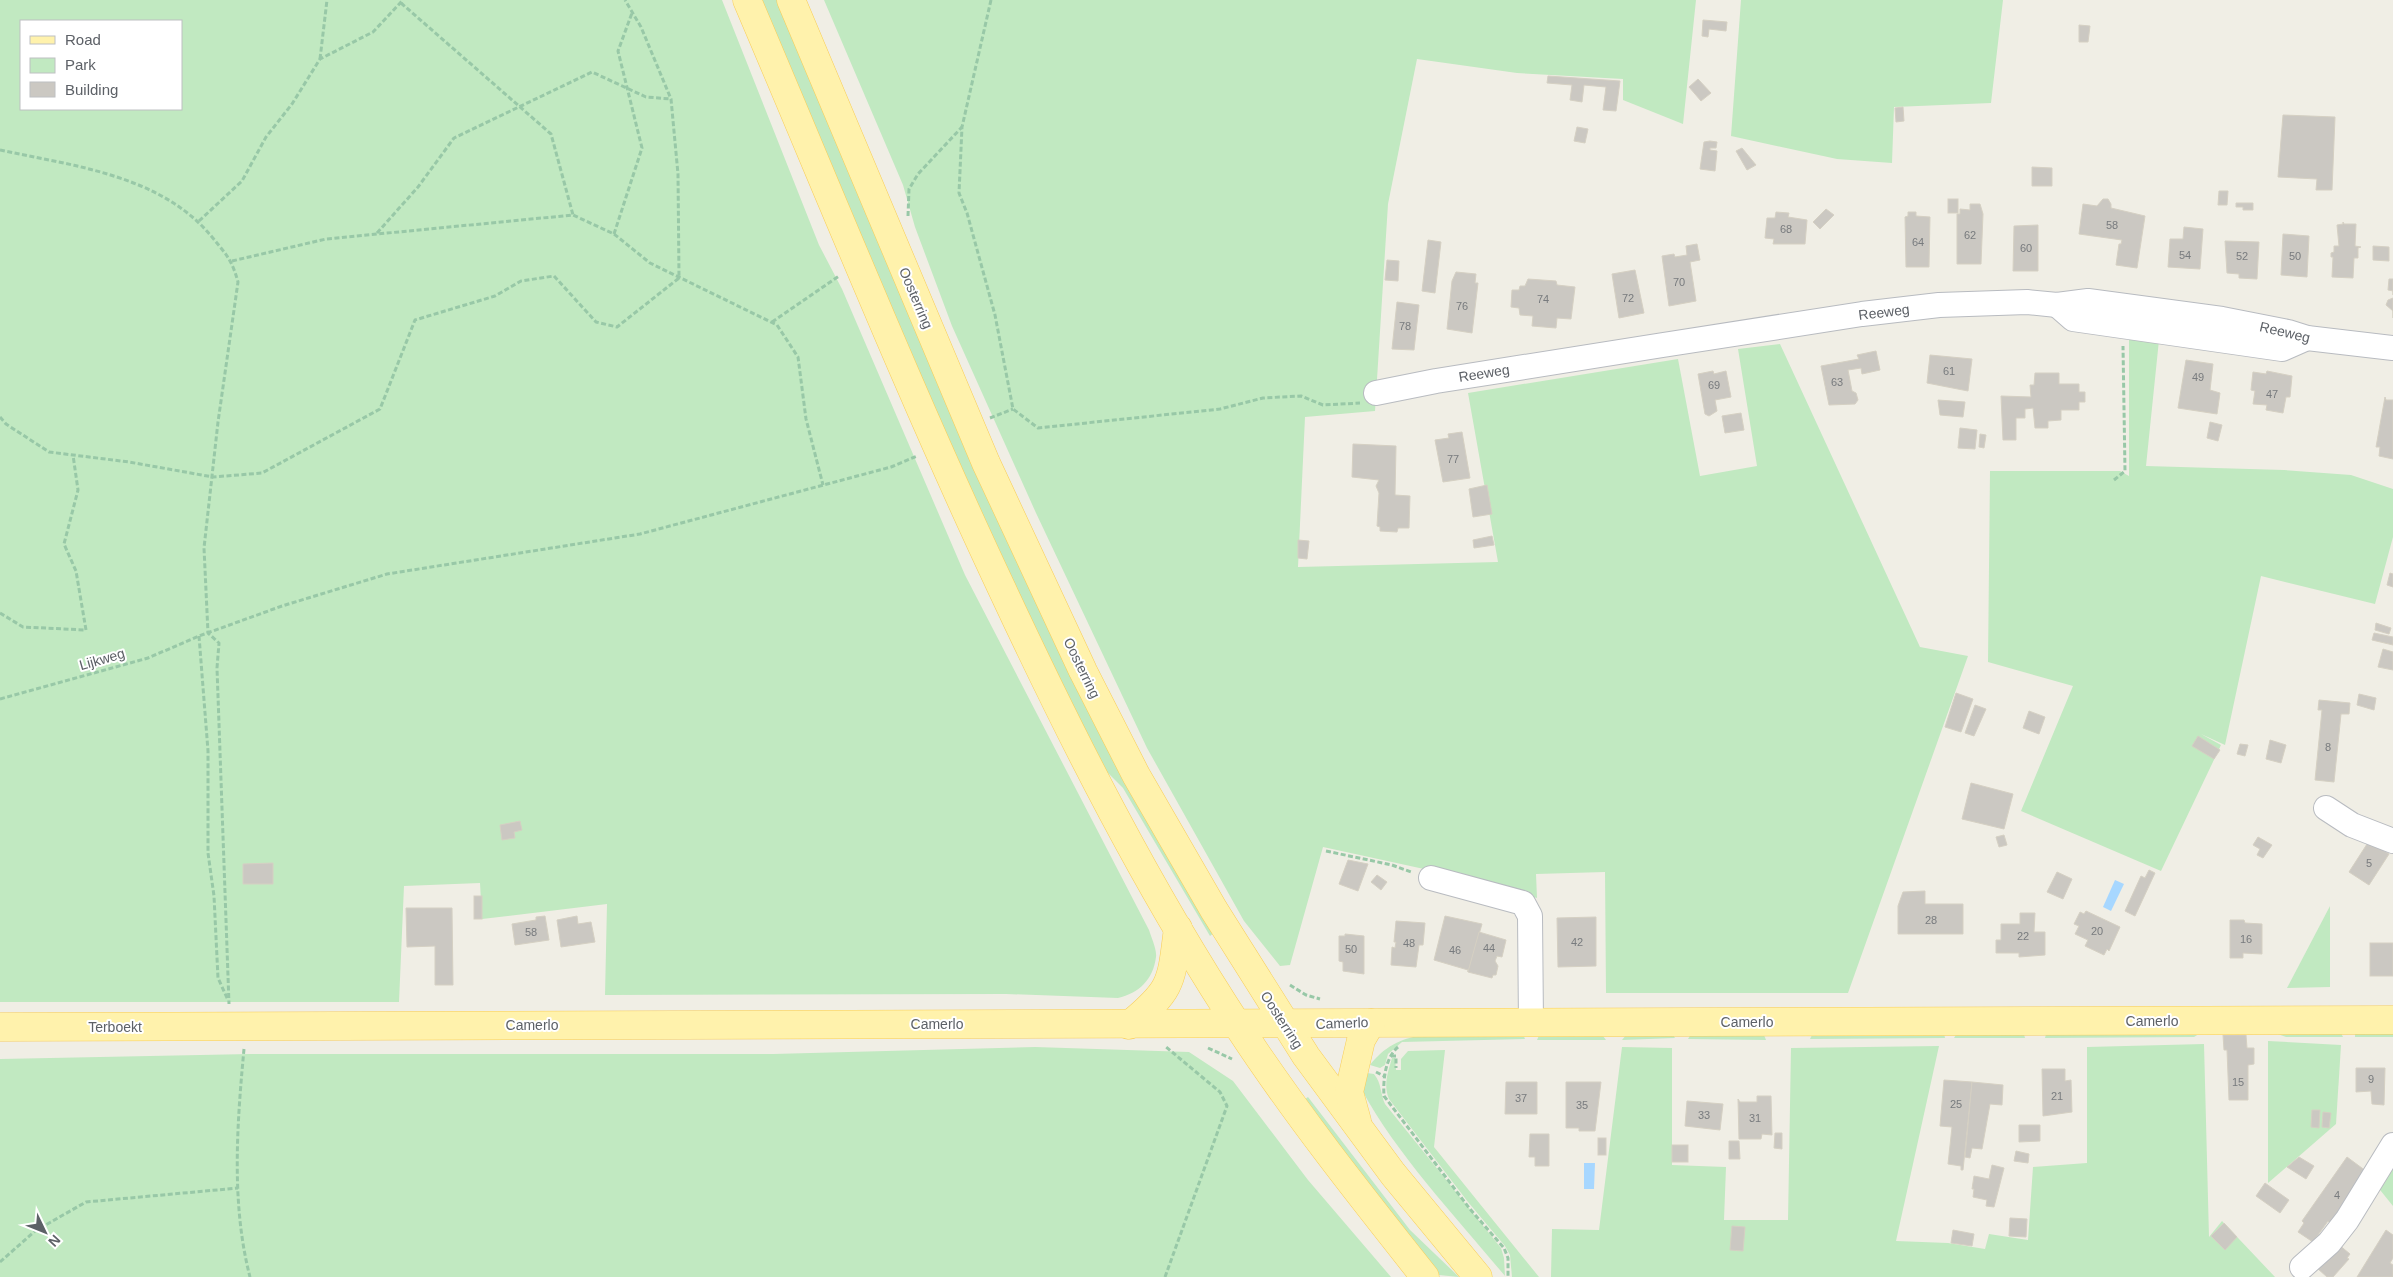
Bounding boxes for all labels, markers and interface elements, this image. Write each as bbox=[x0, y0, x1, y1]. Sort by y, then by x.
legend bbox=[20, 20, 182, 110]
text: Road bbox=[65, 31, 101, 48]
text: Park bbox=[65, 56, 96, 73]
text: Building bbox=[65, 81, 118, 98]
house number: 58 bbox=[2106, 219, 2118, 231]
house number: 68 bbox=[1780, 223, 1792, 235]
house number: 62 bbox=[1964, 229, 1976, 241]
house number: 64 bbox=[1912, 236, 1924, 248]
house number: 60 bbox=[2020, 242, 2032, 254]
house number: 54 bbox=[2179, 249, 2191, 261]
house number: 52 bbox=[2236, 250, 2248, 262]
house number: 50 bbox=[2289, 250, 2301, 262]
street label: Oosterring bbox=[896, 265, 936, 331]
house number: 70 bbox=[1673, 276, 1685, 288]
house number: 72 bbox=[1622, 292, 1634, 304]
house number: 74 bbox=[1537, 293, 1549, 305]
house number: 76 bbox=[1456, 300, 1468, 312]
street label: Reeweg bbox=[1858, 301, 1910, 323]
street label: Reeweg bbox=[2258, 318, 2312, 346]
house number: 78 bbox=[1399, 320, 1411, 332]
street label: Reeweg bbox=[1457, 361, 1511, 385]
house number: 61 bbox=[1943, 365, 1955, 377]
house number: 49 bbox=[2192, 371, 2204, 383]
house number: 63 bbox=[1831, 376, 1843, 388]
house number: 69 bbox=[1708, 379, 1720, 391]
house number: 47 bbox=[2266, 388, 2278, 400]
house number: 77 bbox=[1447, 453, 1459, 465]
street label: Oosterring bbox=[1060, 635, 1104, 701]
street label: Lijkweg bbox=[77, 645, 127, 673]
house number: 8 bbox=[2325, 741, 2331, 753]
house number: 5 bbox=[2366, 857, 2372, 869]
house number: 28 bbox=[1925, 914, 1937, 926]
house number: 20 bbox=[2091, 925, 2103, 937]
house number: 58 bbox=[525, 926, 537, 938]
house number: 22 bbox=[2017, 930, 2029, 942]
house number: 16 bbox=[2240, 933, 2252, 945]
house number: 42 bbox=[1571, 936, 1583, 948]
house number: 48 bbox=[1403, 937, 1415, 949]
house number: 44 bbox=[1483, 942, 1495, 954]
house number: 50 bbox=[1345, 943, 1357, 955]
house number: 46 bbox=[1449, 944, 1461, 956]
street label: Oosterring bbox=[1257, 988, 1307, 1052]
street label: Camerlo bbox=[2126, 1013, 2179, 1029]
street label: Camerlo bbox=[1315, 1014, 1369, 1032]
street label: Camerlo bbox=[1721, 1014, 1774, 1030]
street label: Camerlo bbox=[911, 1016, 964, 1032]
street label: Camerlo bbox=[506, 1017, 559, 1033]
street label: Terboekt bbox=[88, 1019, 142, 1035]
house number: 9 bbox=[2368, 1073, 2374, 1085]
house number: 15 bbox=[2232, 1076, 2244, 1088]
house number: 21 bbox=[2051, 1090, 2063, 1102]
house number: 37 bbox=[1515, 1092, 1527, 1104]
house number: 25 bbox=[1950, 1098, 1962, 1110]
house number: 35 bbox=[1576, 1099, 1588, 1111]
house number: 33 bbox=[1698, 1109, 1710, 1121]
house number: 31 bbox=[1749, 1112, 1761, 1124]
house number: 4 bbox=[2334, 1189, 2340, 1201]
north arrow bbox=[20, 1207, 70, 1257]
text: N bbox=[45, 1232, 64, 1250]

